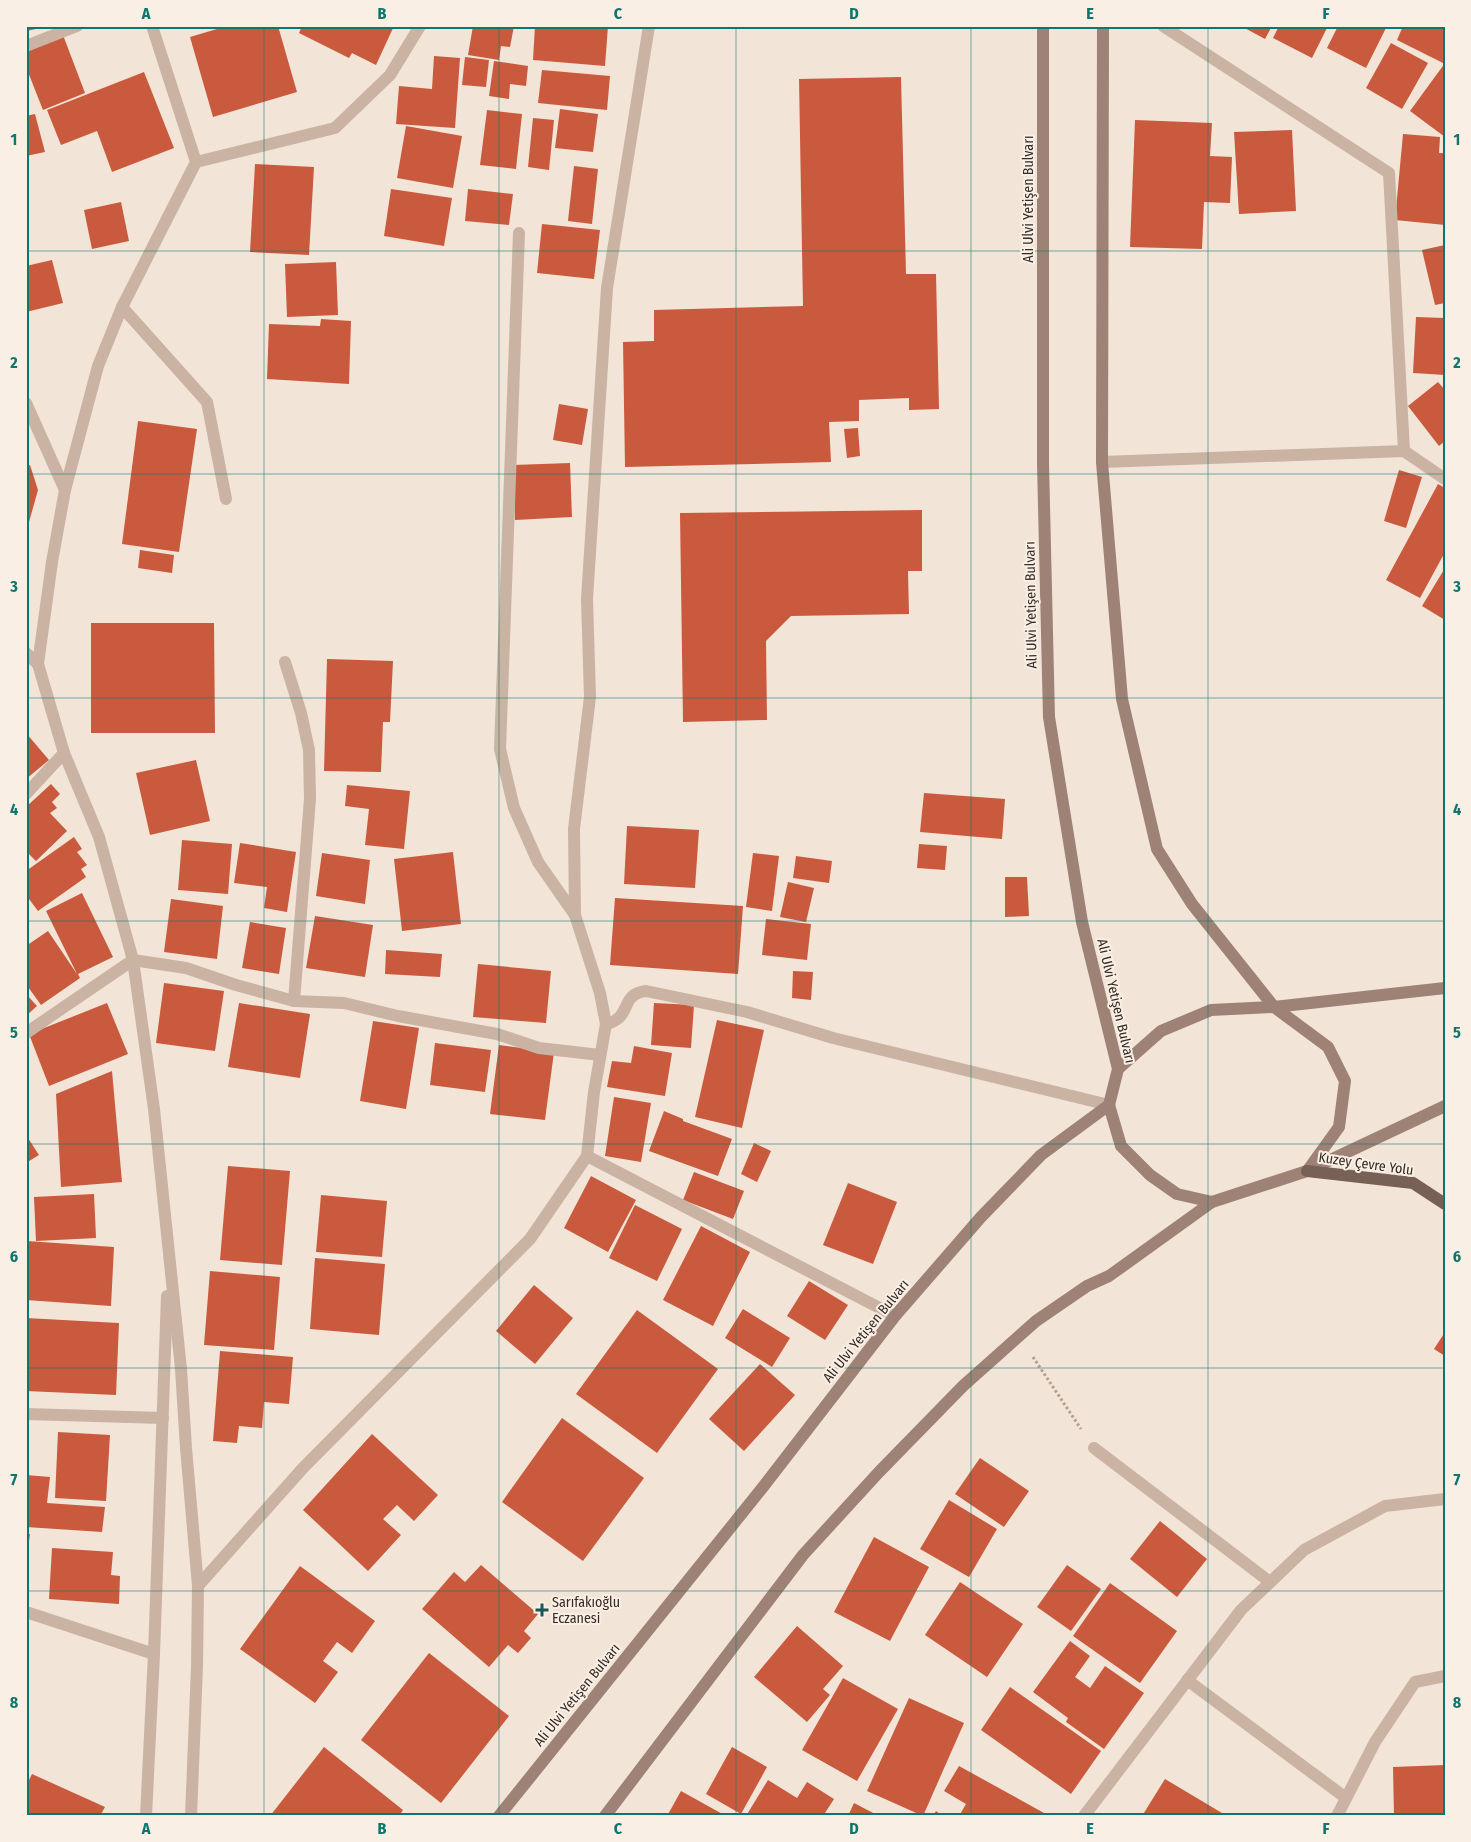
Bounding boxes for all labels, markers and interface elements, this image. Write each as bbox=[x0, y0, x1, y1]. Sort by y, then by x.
text: A bbox=[141, 4, 151, 23]
text: B bbox=[378, 4, 387, 23]
text: C bbox=[614, 4, 623, 23]
text: D bbox=[849, 4, 859, 23]
text: E bbox=[1086, 4, 1094, 23]
text: F bbox=[1322, 4, 1330, 23]
text: 1 bbox=[11, 130, 17, 149]
text: 1 bbox=[1454, 130, 1460, 149]
street label: Ali Ulvi Yetişen Bulvarı bbox=[1020, 135, 1037, 263]
text: 2 bbox=[9, 353, 18, 372]
text: 2 bbox=[1452, 353, 1461, 372]
street label: Ali Ulvi Yetişen Bulvarı bbox=[1021, 541, 1041, 669]
text: 3 bbox=[9, 577, 18, 596]
text: 3 bbox=[1452, 577, 1461, 596]
text: 4 bbox=[10, 800, 18, 819]
text: 4 bbox=[1453, 800, 1461, 819]
street label: Ali Ulvi Yetişen Bulvarı bbox=[1093, 937, 1139, 1065]
text: 5 bbox=[10, 1023, 18, 1042]
text: 5 bbox=[1453, 1023, 1461, 1042]
street label: Kuzey Çevre Yolu bbox=[1317, 1149, 1415, 1179]
text: 6 bbox=[10, 1247, 18, 1266]
text: 6 bbox=[1453, 1247, 1461, 1266]
street label: Ali Ulvi Yetişen Bulvarı bbox=[819, 1276, 913, 1386]
text: 7 bbox=[11, 1470, 18, 1489]
text: 7 bbox=[1454, 1470, 1461, 1489]
place label: Sarıfakıoğlu Eczanesi bbox=[552, 1594, 620, 1627]
marker: Sarıfakıoğlu Eczanesi bbox=[536, 1604, 548, 1616]
street label: Ali Ulvi Yetişen Bulvarı bbox=[530, 1640, 624, 1750]
text: 8 bbox=[10, 1693, 19, 1712]
text: 8 bbox=[1453, 1693, 1462, 1712]
text: A bbox=[141, 1819, 151, 1838]
text: B bbox=[378, 1819, 387, 1838]
text: C bbox=[614, 1819, 623, 1838]
text: D bbox=[849, 1819, 859, 1838]
text: E bbox=[1086, 1819, 1094, 1838]
text: F bbox=[1322, 1819, 1330, 1838]

